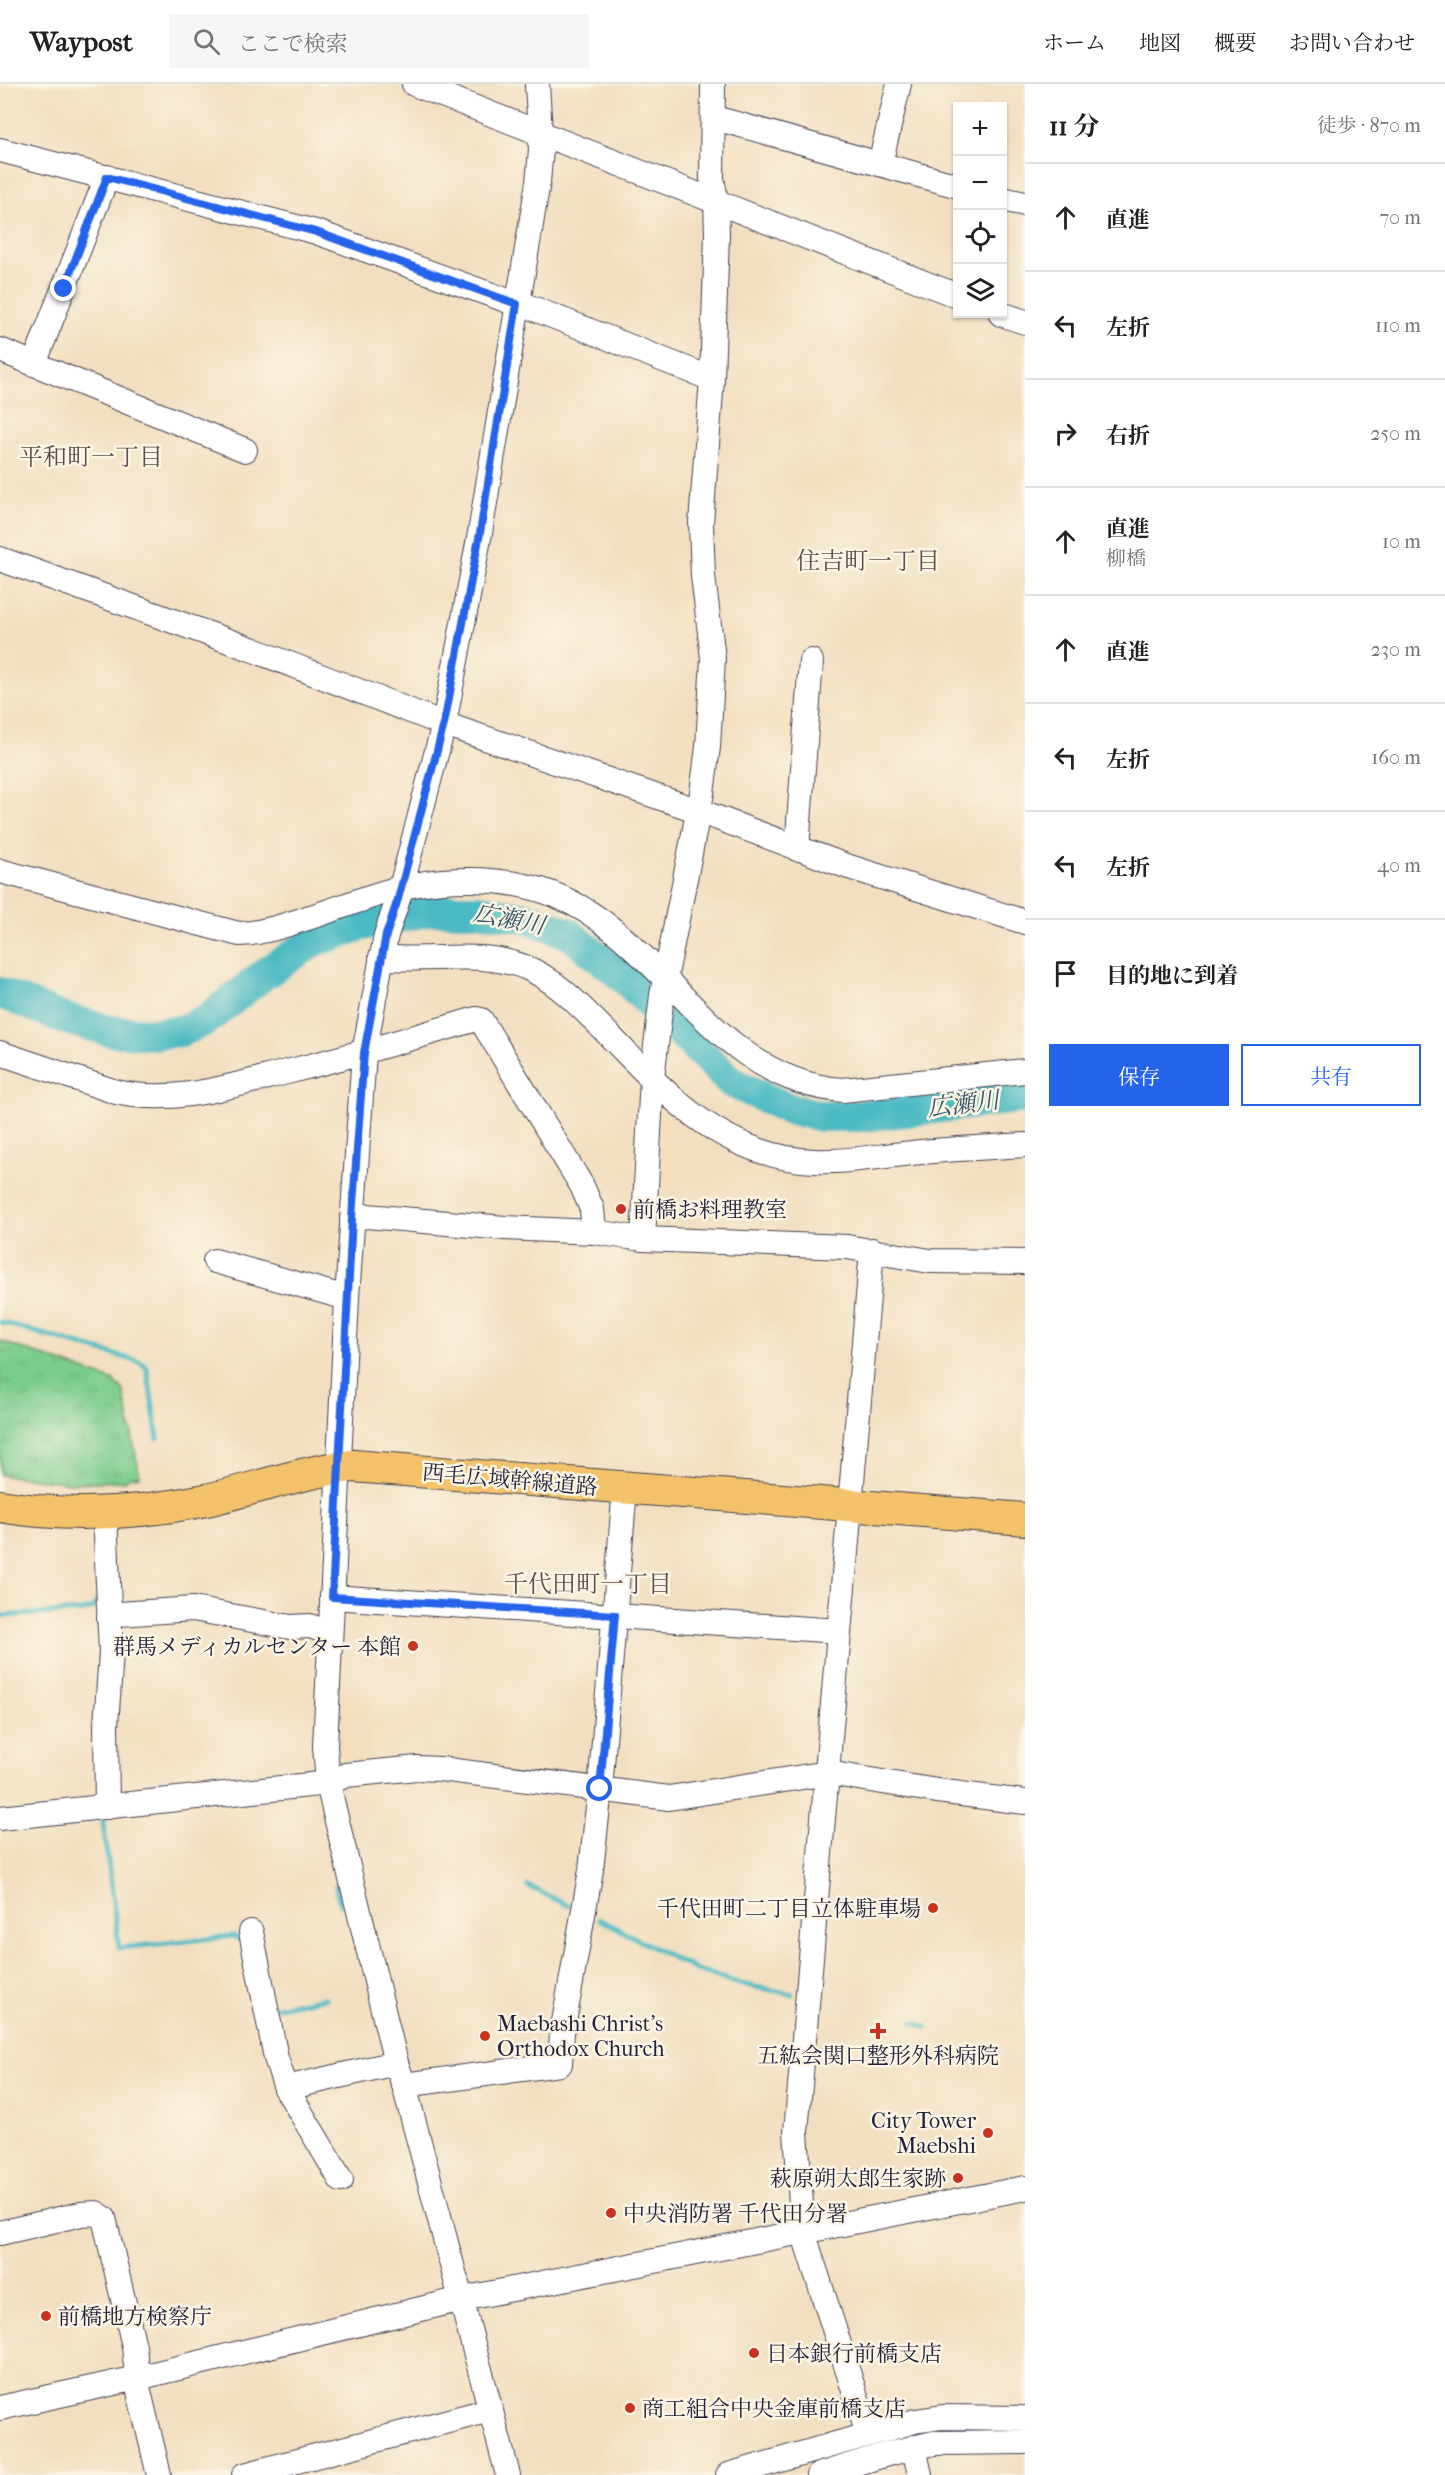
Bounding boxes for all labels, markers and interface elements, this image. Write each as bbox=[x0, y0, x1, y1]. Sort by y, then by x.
search box bbox=[169, 14, 589, 68]
text: Waypost bbox=[30, 25, 133, 58]
icon: search bbox=[190, 25, 223, 58]
text: ここで検索 bbox=[238, 31, 348, 57]
text: ホーム bbox=[1043, 31, 1106, 55]
text: 地図 bbox=[1139, 31, 1181, 55]
text: 概要 bbox=[1214, 31, 1256, 55]
text: お問い合わせ bbox=[1289, 31, 1415, 55]
map controls bbox=[953, 102, 1007, 318]
button: + bbox=[953, 102, 1007, 156]
text: 11 分 bbox=[1049, 111, 1099, 142]
text: 徒歩 · 870 m bbox=[1317, 114, 1421, 137]
button: − bbox=[953, 156, 1007, 210]
icon: ahead bbox=[1049, 201, 1082, 234]
text: 70 m bbox=[1379, 206, 1421, 229]
text: 直進 bbox=[1106, 207, 1150, 233]
button: locate bbox=[953, 210, 1007, 264]
button: layers bbox=[953, 264, 1007, 318]
route end bbox=[50, 275, 76, 301]
icon: left bbox=[1049, 309, 1082, 342]
text: 110 m bbox=[1375, 314, 1421, 337]
text: 左折 bbox=[1106, 315, 1150, 341]
icon: right bbox=[1049, 417, 1082, 450]
text: 250 m bbox=[1370, 422, 1421, 445]
text: 右折 bbox=[1106, 423, 1150, 449]
district label: 平和町一丁目 bbox=[19, 443, 163, 471]
text: 直進 bbox=[1106, 516, 1150, 542]
icon: ahead bbox=[1049, 525, 1082, 558]
text: 10 m bbox=[1382, 530, 1421, 553]
district label: 住吉町一丁目 bbox=[796, 547, 940, 575]
text: 柳橋 bbox=[1106, 547, 1146, 570]
icon: ahead bbox=[1049, 633, 1082, 666]
text: 230 m bbox=[1371, 638, 1421, 661]
text: 直進 bbox=[1106, 639, 1150, 665]
icon: left bbox=[1049, 741, 1082, 774]
text: 160 m bbox=[1371, 746, 1421, 769]
text: 左折 bbox=[1106, 747, 1150, 773]
icon: left bbox=[1049, 849, 1082, 882]
text: 40 m bbox=[1377, 854, 1421, 877]
text: 左折 bbox=[1106, 855, 1150, 881]
water label: 広瀬川 bbox=[471, 898, 550, 940]
icon: arrive bbox=[1049, 957, 1082, 990]
text: 目的地に到着 bbox=[1106, 963, 1238, 989]
button: 保存 bbox=[1049, 1044, 1229, 1106]
button: 共有 bbox=[1241, 1044, 1421, 1106]
water label: 広瀬川 bbox=[926, 1085, 1003, 1122]
place label: 前橋お料理教室 bbox=[633, 1197, 787, 1223]
marker: 前橋お料理教室 bbox=[614, 1202, 628, 1216]
street label: 西毛広域幹線道路 bbox=[421, 1459, 599, 1501]
district label: 千代田町一丁目 bbox=[504, 1570, 672, 1598]
place label: 群馬メディカルセンター 本館 bbox=[113, 1634, 401, 1660]
marker: 群馬メディカルセンター 本館 bbox=[406, 1639, 420, 1653]
route start bbox=[586, 1775, 612, 1801]
place label: 千代田町二丁目立体駐車場 bbox=[657, 1896, 921, 1922]
marker: 千代田町二丁目立体駐車場 bbox=[926, 1901, 940, 1915]
place label: Maebashi Christ's Orthodox Church bbox=[497, 2011, 665, 2062]
marker: 五紘会関口整形外科病院 bbox=[869, 2022, 887, 2040]
marker: Maebashi Christ's Orthodox Church bbox=[478, 2029, 492, 2043]
place label: 五紘会関口整形外科病院 bbox=[757, 2043, 999, 2069]
place label: City Tower Maebshi bbox=[871, 2108, 977, 2159]
marker: City Tower Maebshi bbox=[981, 2126, 995, 2140]
place label: 萩原朔太郎生家跡 bbox=[770, 2166, 946, 2192]
marker: 萩原朔太郎生家跡 bbox=[951, 2171, 965, 2185]
place label: 中央消防署 千代田分署 bbox=[623, 2201, 848, 2227]
marker: 中央消防署 千代田分署 bbox=[604, 2206, 618, 2220]
place label: 前橋地方検察庁 bbox=[58, 2304, 212, 2330]
marker: 前橋地方検察庁 bbox=[39, 2309, 53, 2323]
place label: 日本銀行前橋支店 bbox=[766, 2341, 942, 2367]
marker: 日本銀行前橋支店 bbox=[747, 2346, 761, 2360]
place label: 商工組合中央金庫前橋支店 bbox=[642, 2396, 906, 2422]
marker: 商工組合中央金庫前橋支店 bbox=[623, 2401, 637, 2415]

